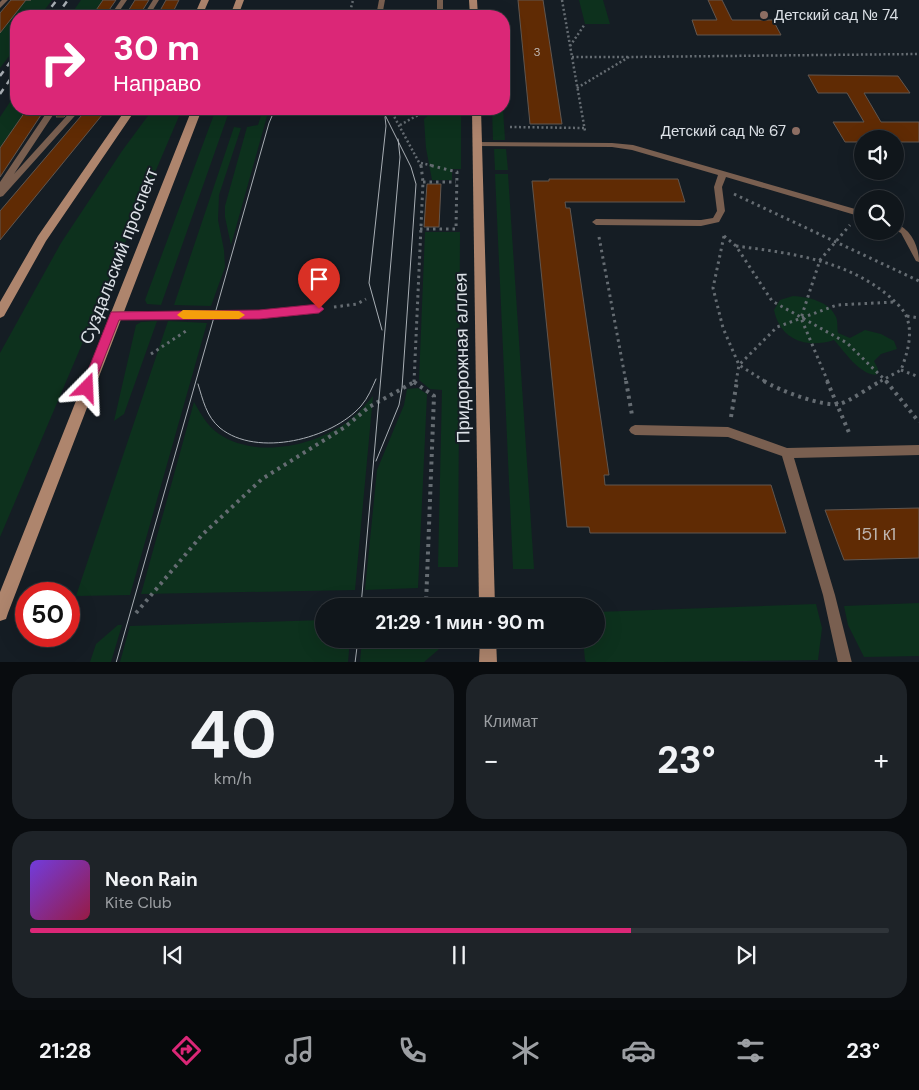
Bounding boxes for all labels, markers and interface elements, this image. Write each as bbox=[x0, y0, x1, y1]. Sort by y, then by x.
place label: Детский сад № 74 bbox=[774, 5, 898, 25]
marker: Детский сад № 74 bbox=[758, 9, 770, 21]
text: 30 m bbox=[113, 25, 200, 71]
icon: right bbox=[30, 30, 95, 95]
house number: 3 bbox=[533, 44, 541, 60]
text: Направо bbox=[113, 69, 201, 98]
place label: Детский сад № 67 bbox=[661, 121, 786, 141]
marker: Детский сад № 67 bbox=[790, 125, 802, 137]
map controls bbox=[854, 130, 904, 240]
button: sound bbox=[854, 130, 904, 180]
street label: Суздальский проспект bbox=[74, 164, 164, 348]
button: search bbox=[854, 190, 904, 240]
pin bbox=[298, 258, 340, 309]
icon: arrive bbox=[305, 265, 333, 293]
street label: Придорожная аллея bbox=[449, 272, 475, 444]
position arrow bbox=[60, 361, 112, 413]
house number: 151 к1 bbox=[856, 522, 896, 546]
speed limit sign: 50 bbox=[15, 582, 80, 647]
text: 21:29 · 1 мин · 90 m bbox=[375, 610, 545, 635]
text: 40 bbox=[189, 693, 277, 777]
text: Климат bbox=[484, 711, 538, 732]
text: 23° bbox=[657, 735, 716, 785]
text: − bbox=[484, 742, 499, 779]
text: + bbox=[874, 742, 889, 779]
text: km/h bbox=[214, 768, 252, 789]
text: Neon Rain bbox=[105, 867, 198, 892]
text: Kite Club bbox=[105, 892, 172, 913]
icon: previous bbox=[159, 941, 187, 969]
icon: pause bbox=[445, 941, 473, 969]
icon: next bbox=[732, 941, 760, 969]
icon: directions bbox=[169, 1033, 204, 1068]
icon: music bbox=[282, 1033, 317, 1068]
icon: phone bbox=[395, 1033, 430, 1068]
icon: climate bbox=[508, 1033, 543, 1068]
icon: car bbox=[621, 1033, 656, 1068]
icon: filters bbox=[733, 1033, 768, 1068]
text: 21:28 bbox=[39, 1036, 92, 1065]
text: 23° bbox=[846, 1036, 880, 1065]

